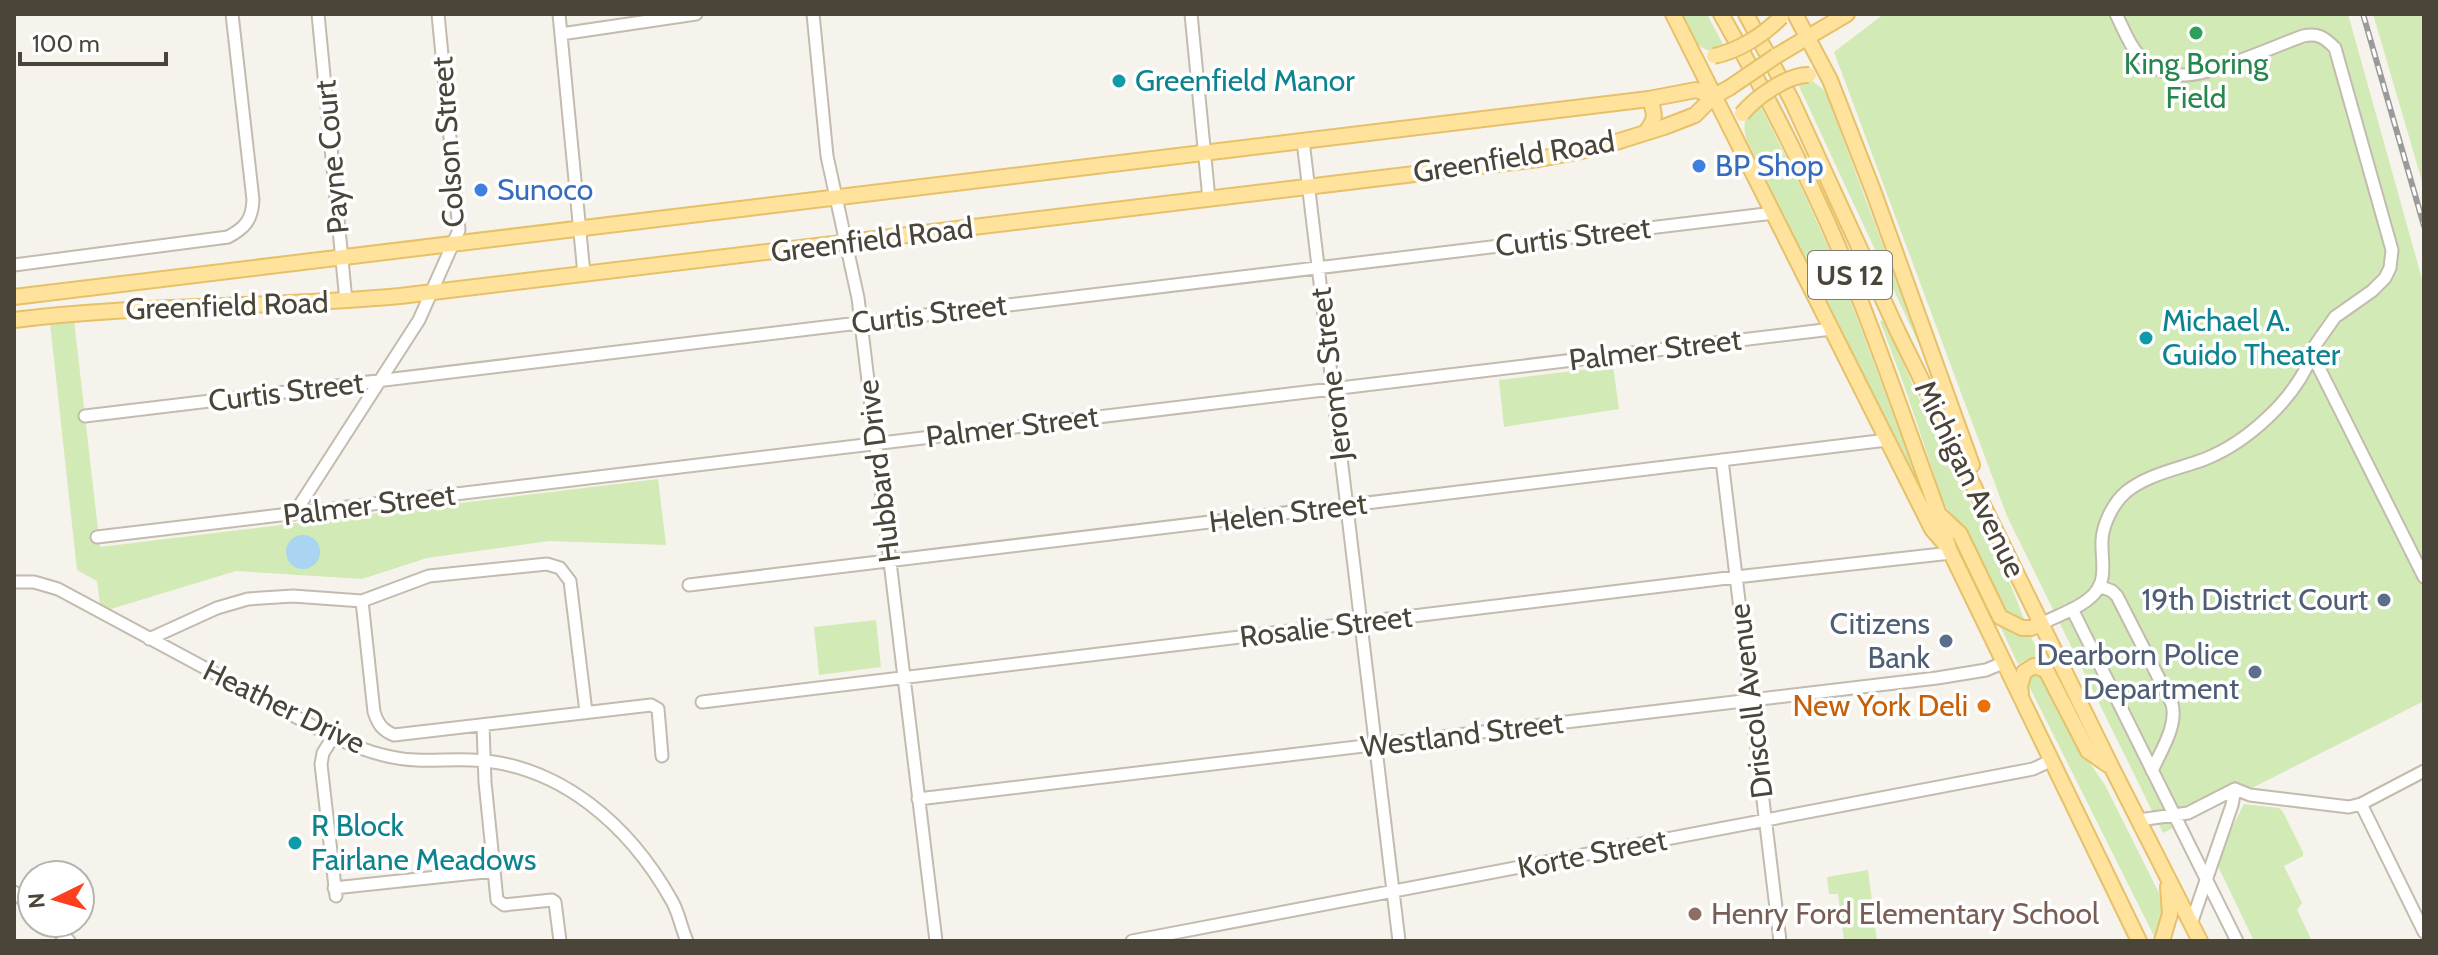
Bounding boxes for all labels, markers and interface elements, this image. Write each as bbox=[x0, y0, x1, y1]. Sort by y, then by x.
scale bar bbox=[20, 16, 166, 66]
marker: King Boring Field bbox=[2187, 24, 2205, 42]
text: 100 m bbox=[32, 29, 100, 58]
place label: King Boring Field bbox=[2124, 45, 2269, 116]
street label: Colson Street bbox=[423, 55, 472, 229]
place label: Greenfield Manor bbox=[1135, 62, 1355, 99]
marker: Greenfield Manor bbox=[1110, 72, 1128, 90]
street label: Payne Court bbox=[306, 78, 357, 236]
street label: Greenfield Road bbox=[1411, 122, 1617, 191]
place label: BP Shop bbox=[1715, 147, 1824, 184]
marker: BP Shop bbox=[1690, 157, 1708, 175]
place label: Sunoco bbox=[497, 171, 593, 208]
marker: Sunoco bbox=[472, 181, 490, 199]
street label: Greenfield Road bbox=[769, 209, 975, 270]
street label: Curtis Street bbox=[1493, 209, 1653, 264]
road number: US 12 bbox=[1808, 251, 1892, 299]
street label: Greenfield Road bbox=[125, 283, 329, 328]
street label: Curtis Street bbox=[849, 286, 1009, 341]
street label: Jerome Street bbox=[1302, 286, 1360, 464]
place label: Michael A. Guido Theater bbox=[2162, 302, 2341, 373]
street label: Palmer Street bbox=[1567, 321, 1743, 378]
marker: Michael A. Guido Theater bbox=[2137, 329, 2155, 347]
street label: Curtis Street bbox=[206, 364, 366, 419]
street label: Michigan Avenue bbox=[1907, 374, 2034, 583]
street label: Hubbard Drive bbox=[849, 377, 908, 565]
street label: Palmer Street bbox=[924, 398, 1100, 455]
street label: Palmer Street bbox=[281, 476, 457, 533]
street label: Helen Street bbox=[1207, 484, 1369, 541]
place label: 19th District Court bbox=[2141, 581, 2368, 618]
marker: 19th District Court bbox=[2375, 591, 2393, 609]
street label: Rosalie Street bbox=[1238, 598, 1414, 655]
street label: Driscoll Avenue bbox=[1720, 602, 1781, 800]
place label: Citizens Bank bbox=[1829, 605, 1931, 676]
marker: Citizens Bank bbox=[1937, 632, 1955, 650]
place label: Dearborn Police Department bbox=[2036, 636, 2239, 707]
street label: Heather Drive bbox=[197, 651, 371, 762]
marker: Dearborn Police Department bbox=[2246, 663, 2264, 681]
place label: New York Deli bbox=[1792, 687, 1968, 724]
marker: New York Deli bbox=[1975, 697, 1993, 715]
street label: Westland Street bbox=[1359, 704, 1565, 765]
place label: R Block Fairlane Meadows bbox=[311, 807, 537, 878]
street label: Korte Street bbox=[1514, 821, 1670, 886]
marker: R Block Fairlane Meadows bbox=[286, 834, 304, 852]
north arrow bbox=[16, 859, 96, 939]
text: N bbox=[22, 892, 51, 910]
place label: Henry Ford Elementary School bbox=[1711, 895, 2099, 932]
marker: Henry Ford Elementary School bbox=[1686, 905, 1704, 923]

